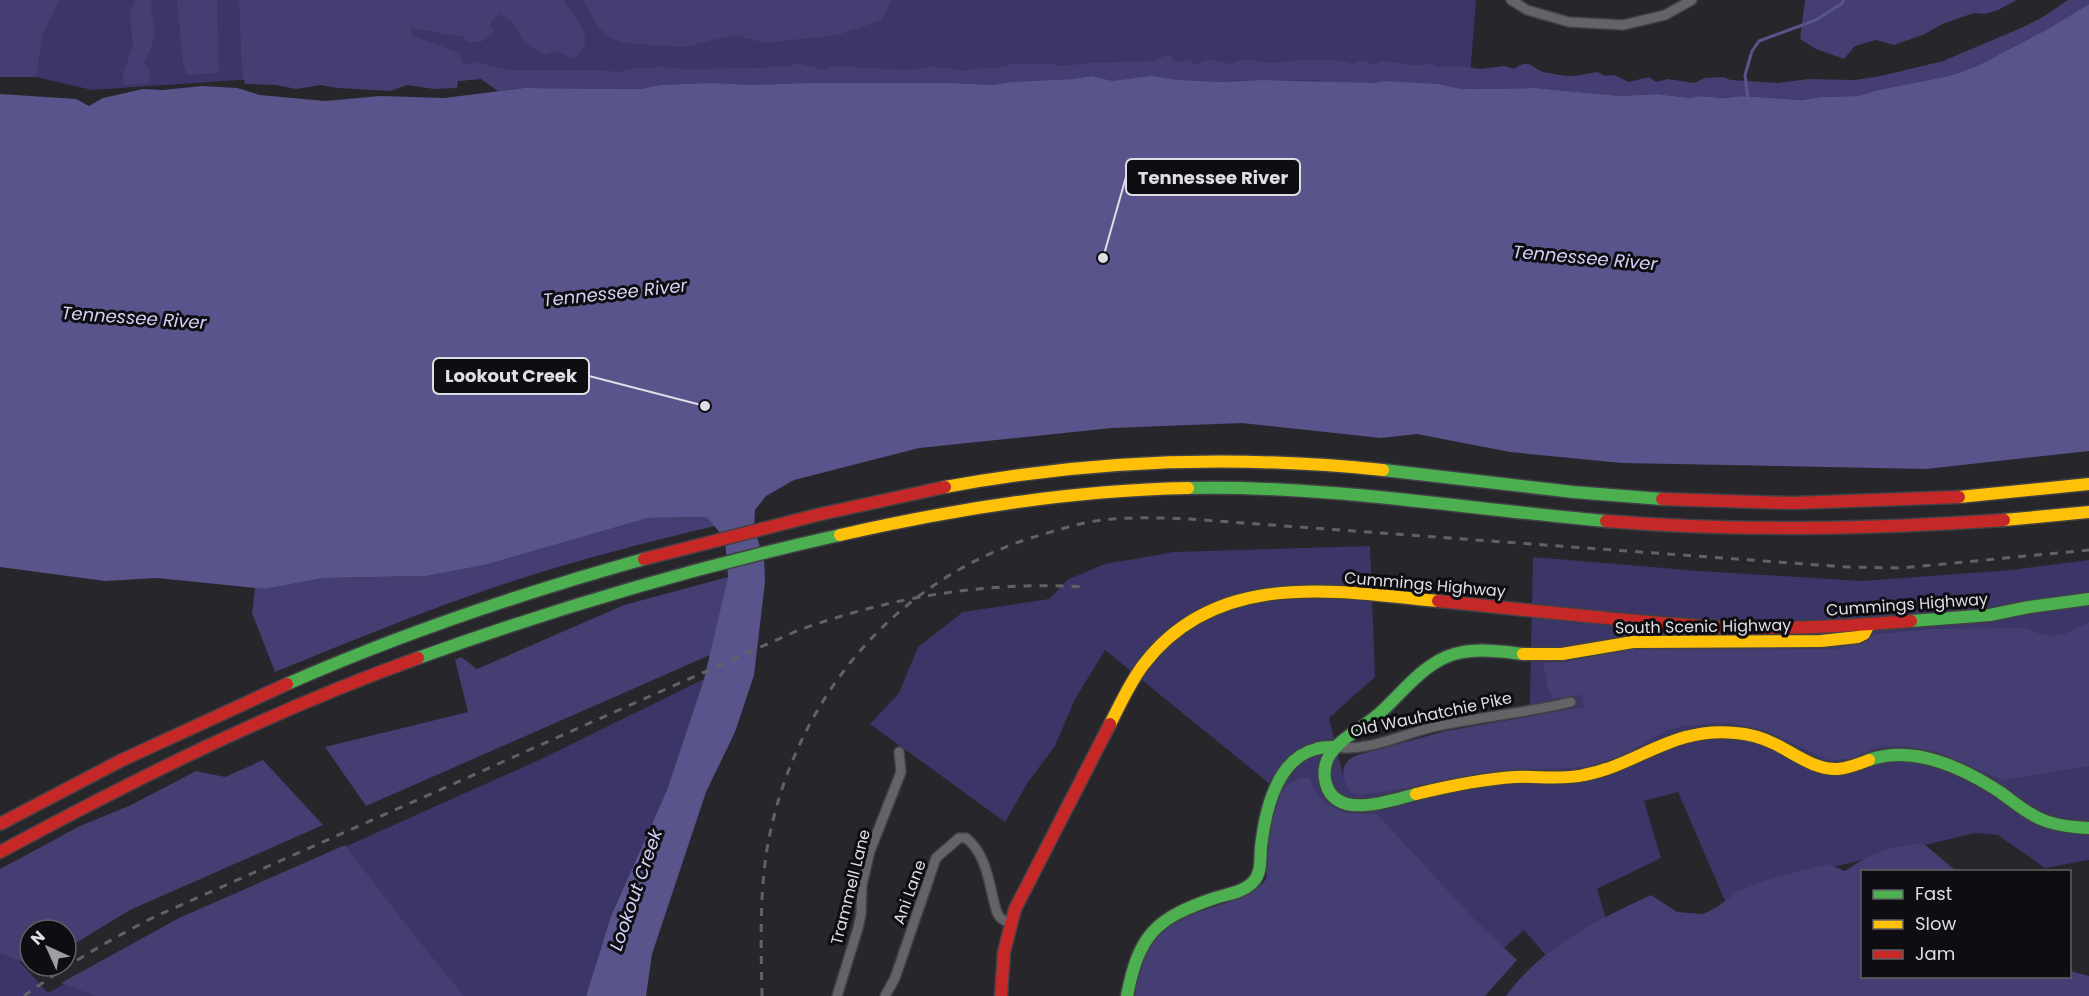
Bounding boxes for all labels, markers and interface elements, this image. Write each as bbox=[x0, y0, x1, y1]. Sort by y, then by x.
callout: Tennessee River bbox=[1126, 159, 1300, 195]
text: Tennessee River bbox=[1138, 165, 1288, 190]
water label: Tennessee River bbox=[1512, 239, 1660, 276]
water label: Tennessee River bbox=[542, 272, 690, 313]
water label: Tennessee River bbox=[61, 300, 208, 335]
callout: Lookout Creek bbox=[433, 358, 589, 394]
text: Lookout Creek bbox=[445, 363, 578, 388]
street label: Cummings Highway bbox=[1343, 566, 1507, 603]
street label: Cummings Highway bbox=[1825, 587, 1989, 622]
street label: South Scenic Highway bbox=[1615, 613, 1791, 640]
street label: Old Wauhatchie Pike bbox=[1348, 686, 1514, 743]
water label: Lookout Creek bbox=[603, 825, 668, 954]
street label: Trammell Lane bbox=[825, 827, 876, 947]
street label: Ani Lane bbox=[887, 857, 932, 928]
legend bbox=[1861, 870, 2071, 978]
text: Fast bbox=[1915, 881, 1952, 906]
text: Slow bbox=[1915, 911, 1957, 936]
north arrow bbox=[18, 918, 78, 978]
text: N bbox=[25, 925, 50, 950]
text: Jam bbox=[1915, 941, 1955, 966]

